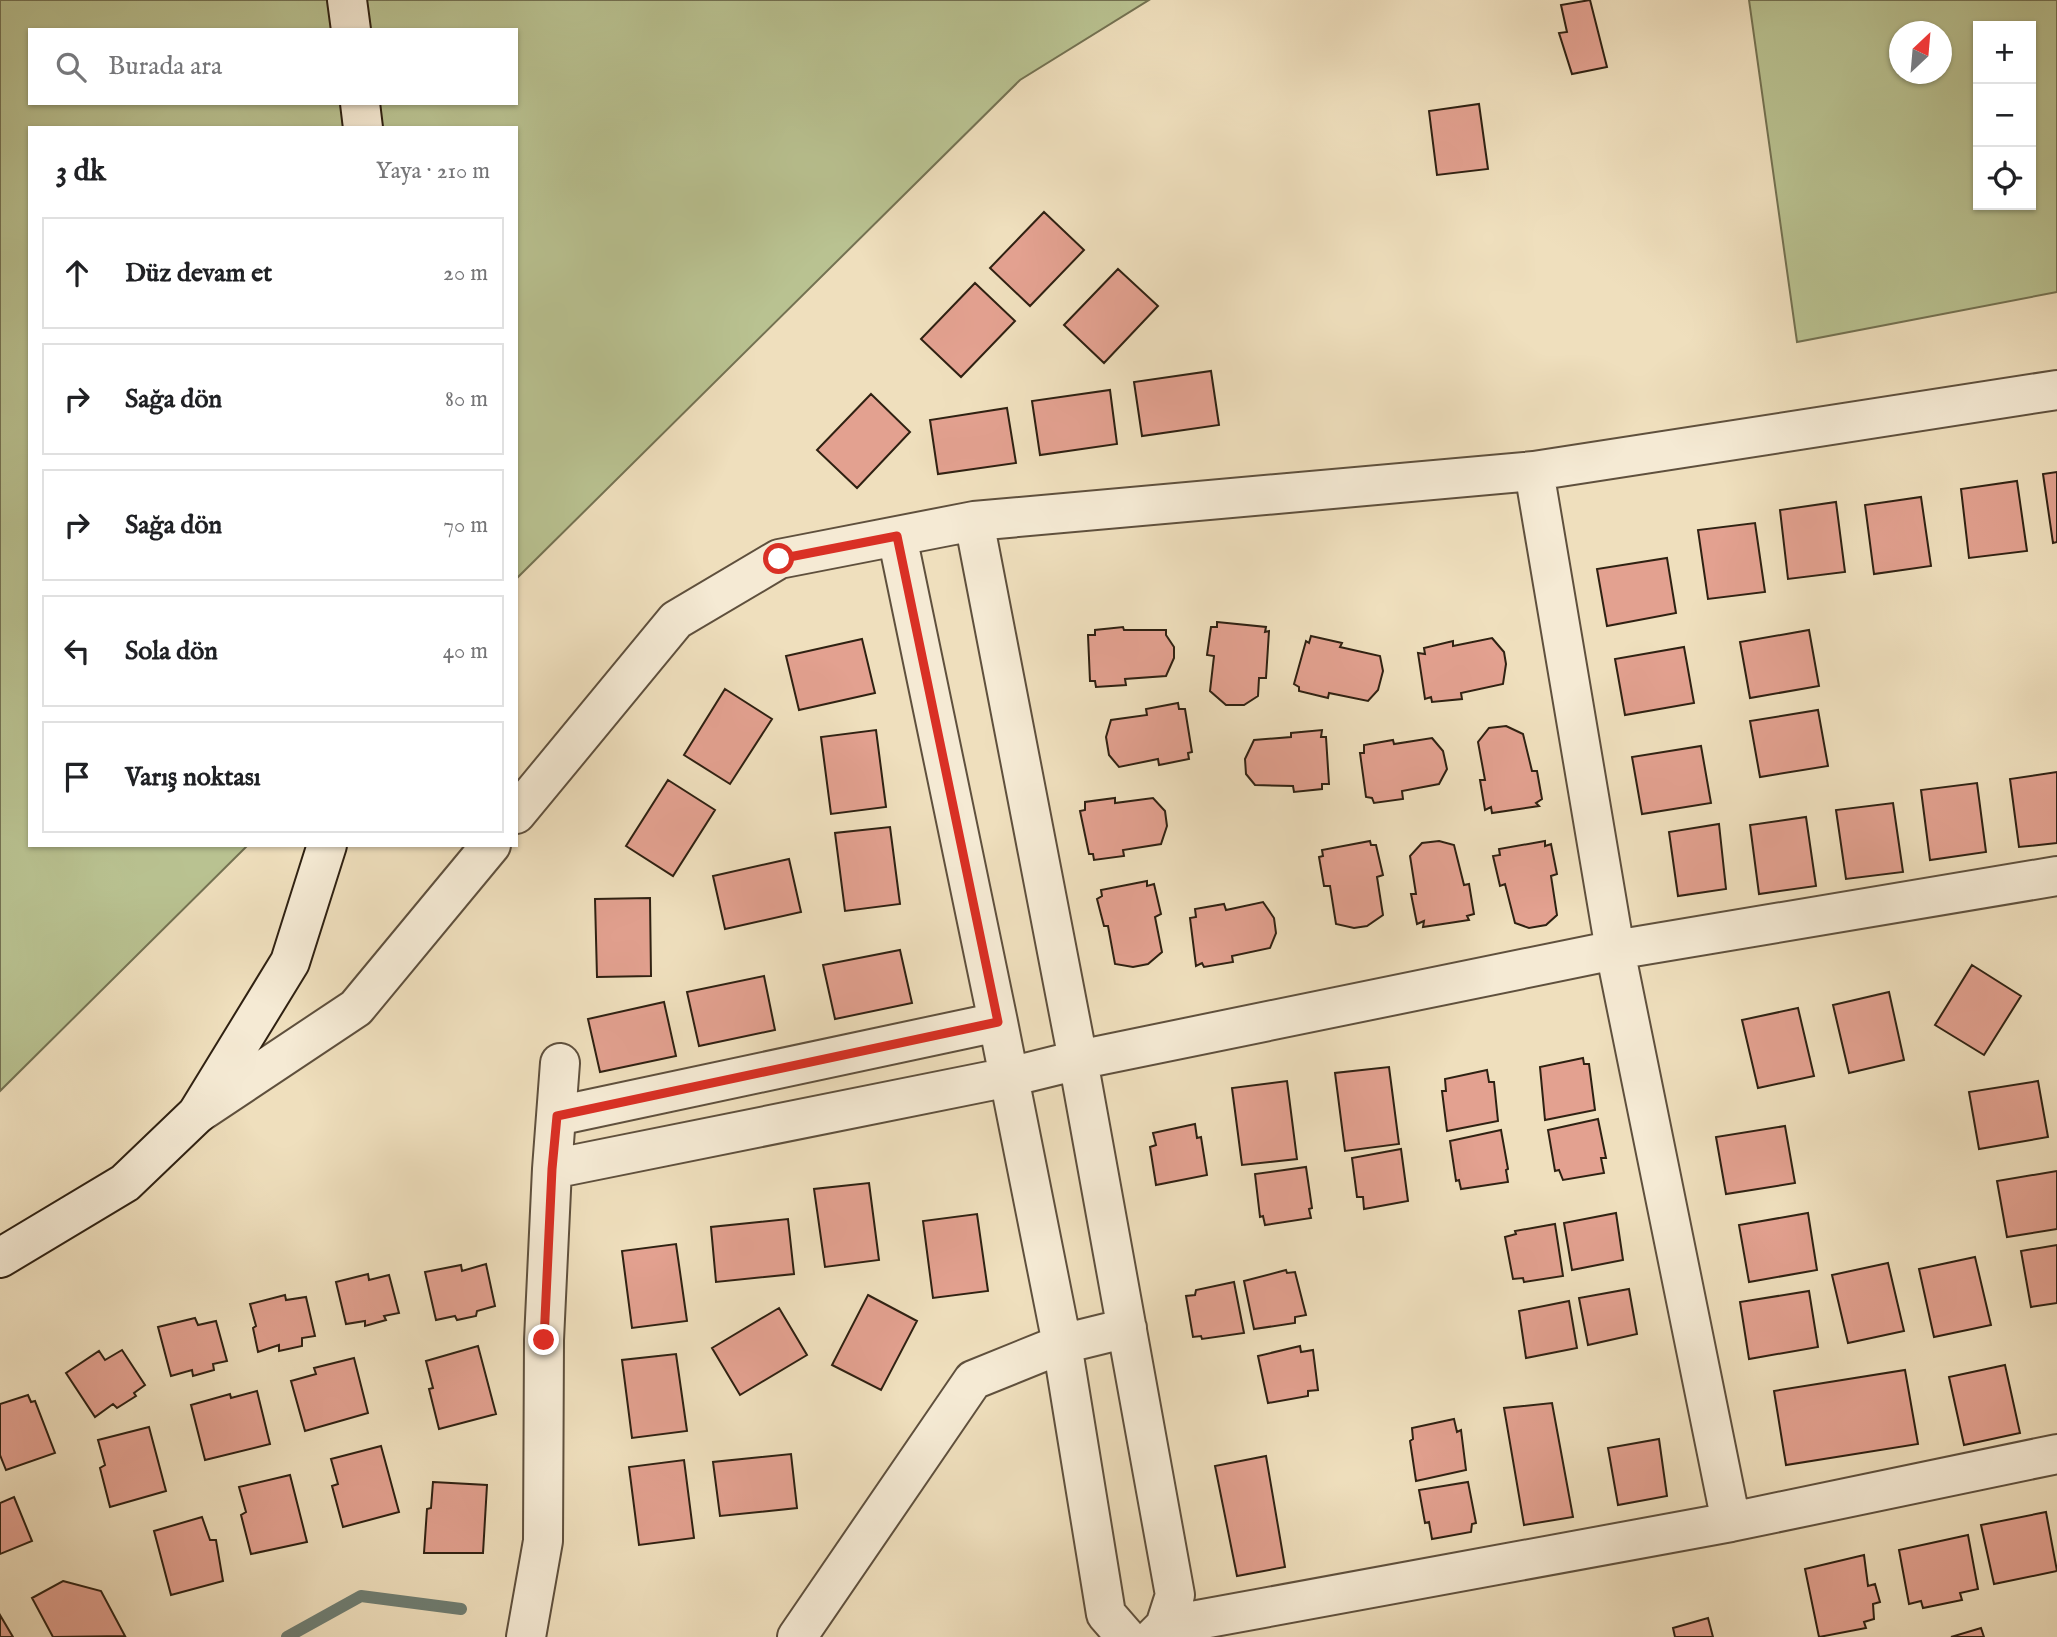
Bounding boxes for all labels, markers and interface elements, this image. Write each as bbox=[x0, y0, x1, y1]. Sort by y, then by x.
north arrow bbox=[1889, 21, 1952, 84]
map controls bbox=[1973, 21, 2036, 210]
button: + bbox=[1973, 21, 2036, 84]
search box bbox=[28, 28, 518, 105]
icon: search bbox=[52, 48, 90, 86]
text: Burada ara bbox=[108, 50, 222, 83]
button: − bbox=[1973, 84, 2036, 147]
button: locate bbox=[1973, 147, 2036, 210]
text: 3 dk bbox=[56, 153, 106, 191]
text: Yaya · 210 m bbox=[376, 157, 490, 186]
icon: ahead bbox=[58, 254, 96, 292]
text: Düz devam et bbox=[125, 257, 272, 290]
text: 20 m bbox=[443, 259, 488, 288]
icon: right bbox=[58, 380, 96, 418]
text: Sağa dön bbox=[125, 383, 222, 416]
text: 80 m bbox=[445, 385, 488, 414]
icon: right bbox=[58, 506, 96, 544]
text: Sağa dön bbox=[125, 509, 222, 542]
text: 70 m bbox=[443, 511, 488, 540]
route start bbox=[763, 543, 794, 574]
icon: left bbox=[58, 632, 96, 670]
text: Sola dön bbox=[125, 635, 218, 668]
text: 40 m bbox=[443, 637, 488, 666]
icon: arrive bbox=[58, 758, 96, 796]
text: Varış noktası bbox=[125, 761, 261, 794]
route end bbox=[528, 1324, 559, 1355]

